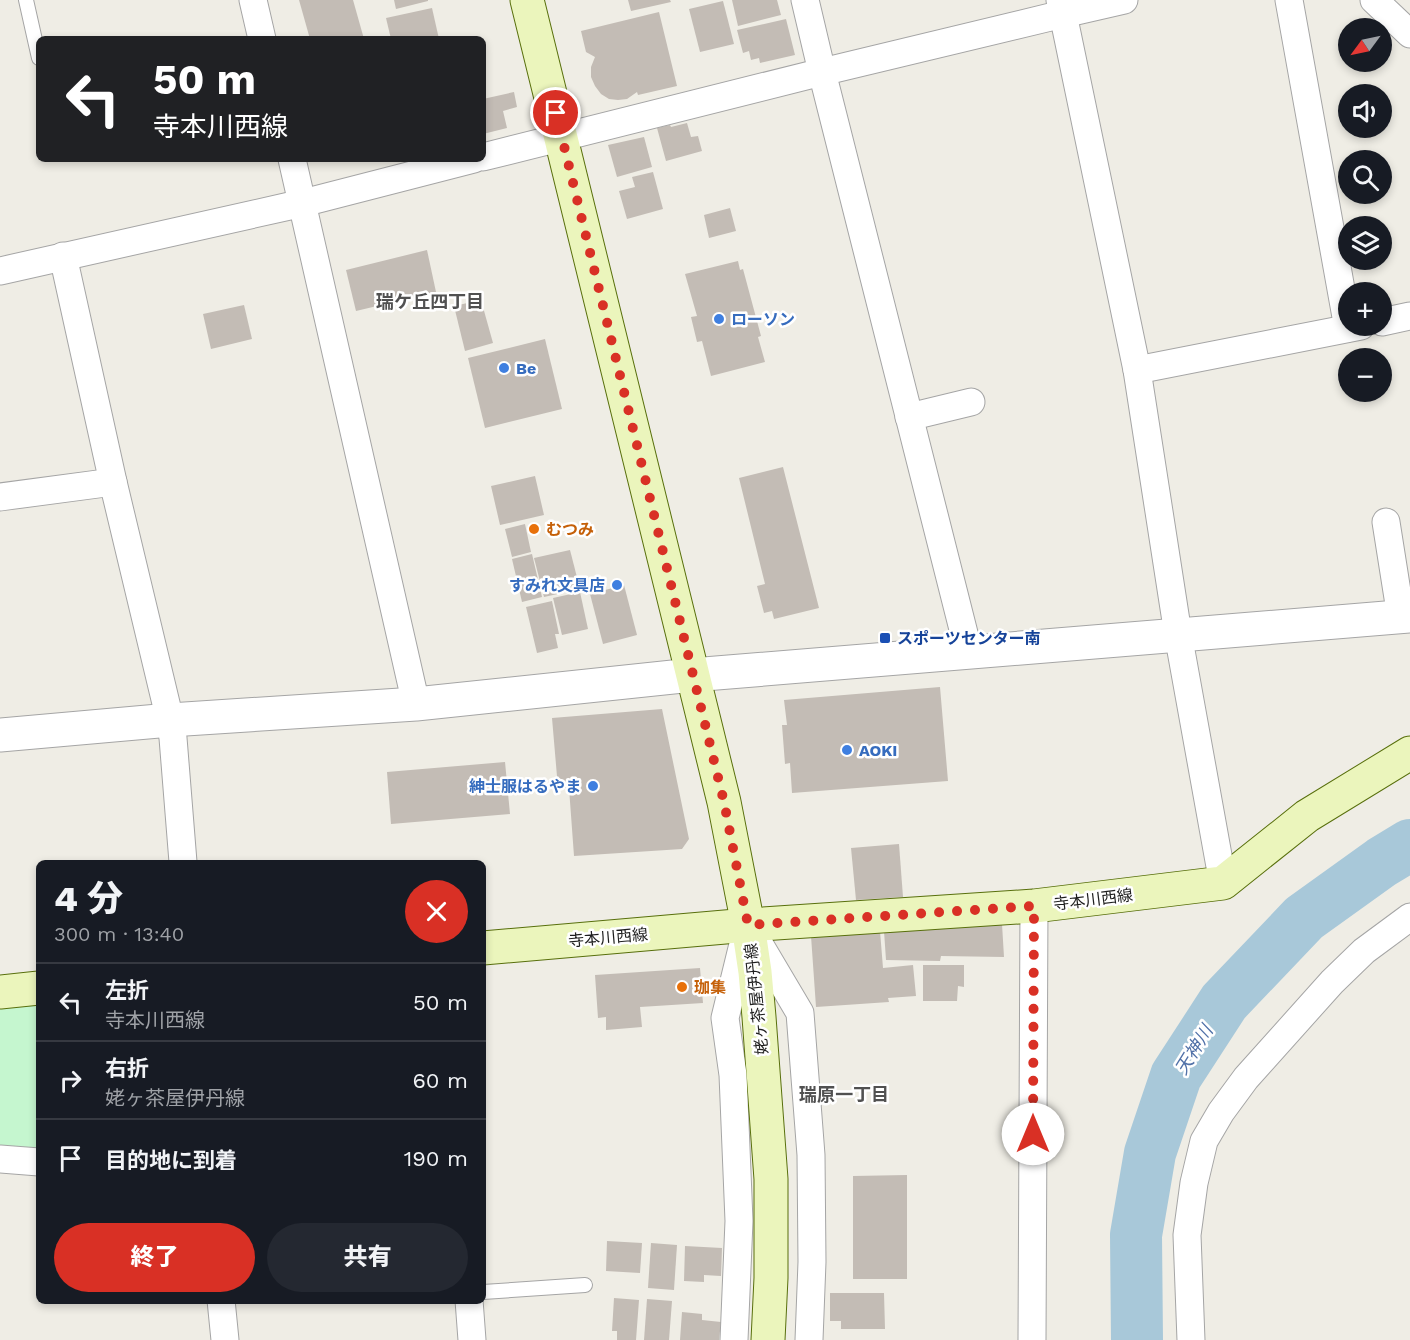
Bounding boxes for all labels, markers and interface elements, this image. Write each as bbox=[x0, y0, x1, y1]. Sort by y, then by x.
north arrow bbox=[1338, 18, 1392, 72]
map controls bbox=[1338, 18, 1392, 402]
text: 50 m bbox=[153, 55, 256, 104]
icon: left bbox=[54, 60, 132, 138]
button: sound bbox=[1338, 84, 1392, 138]
pin bbox=[530, 87, 581, 138]
icon: arrive bbox=[539, 96, 572, 129]
text: 寺本川西線 bbox=[153, 111, 288, 143]
button: search bbox=[1338, 150, 1392, 204]
button: layers bbox=[1338, 216, 1392, 270]
button: + bbox=[1338, 282, 1392, 336]
district label: 瑞ケ丘四丁目 bbox=[376, 291, 484, 312]
place label: ローソン bbox=[731, 310, 795, 329]
marker: ローソン bbox=[712, 312, 726, 326]
button: − bbox=[1338, 348, 1392, 402]
place label: Be bbox=[516, 359, 536, 378]
marker: Be bbox=[497, 361, 511, 375]
place label: むつみ bbox=[546, 520, 594, 539]
marker: むつみ bbox=[527, 522, 541, 536]
place label: すみれ文具店 bbox=[509, 576, 605, 595]
marker: すみれ文具店 bbox=[610, 578, 624, 592]
place label: スポーツセンター南 bbox=[897, 629, 1041, 648]
marker: スポーツセンター南 bbox=[878, 631, 892, 645]
place label: AOKI bbox=[859, 741, 897, 760]
marker: AOKI bbox=[840, 743, 854, 757]
place label: 紳士服はるやま bbox=[469, 777, 581, 796]
marker: 紳士服はるやま bbox=[586, 779, 600, 793]
text: 4 分 bbox=[54, 878, 123, 920]
button: close bbox=[405, 880, 468, 943]
street label: 寺本川西線 bbox=[1052, 885, 1134, 914]
text: 300 m · 13:40 bbox=[54, 922, 184, 946]
street label: 寺本川西線 bbox=[567, 925, 649, 950]
street label: 姥ヶ茶屋伊丹線 bbox=[741, 942, 772, 1056]
text: 左折 bbox=[105, 978, 149, 1003]
place label: 珈集 bbox=[694, 978, 726, 997]
marker: 珈集 bbox=[675, 980, 689, 994]
icon: left bbox=[54, 986, 87, 1019]
text: 50 m bbox=[413, 990, 468, 1015]
text: 寺本川西線 bbox=[105, 1008, 205, 1032]
water label: 天神川 bbox=[1170, 1020, 1218, 1078]
text: 右折 bbox=[105, 1056, 149, 1081]
icon: right bbox=[54, 1064, 87, 1097]
text: 60 m bbox=[412, 1068, 468, 1093]
district label: 瑞原一丁目 bbox=[799, 1084, 889, 1105]
text: 姥ヶ茶屋伊丹線 bbox=[105, 1086, 245, 1110]
position arrow bbox=[1001, 1102, 1065, 1166]
icon: arrive bbox=[54, 1142, 87, 1175]
text: 190 m bbox=[404, 1146, 468, 1171]
text: 目的地に到着 bbox=[105, 1148, 237, 1173]
button: 終了 bbox=[54, 1223, 255, 1292]
button: 共有 bbox=[267, 1223, 468, 1292]

